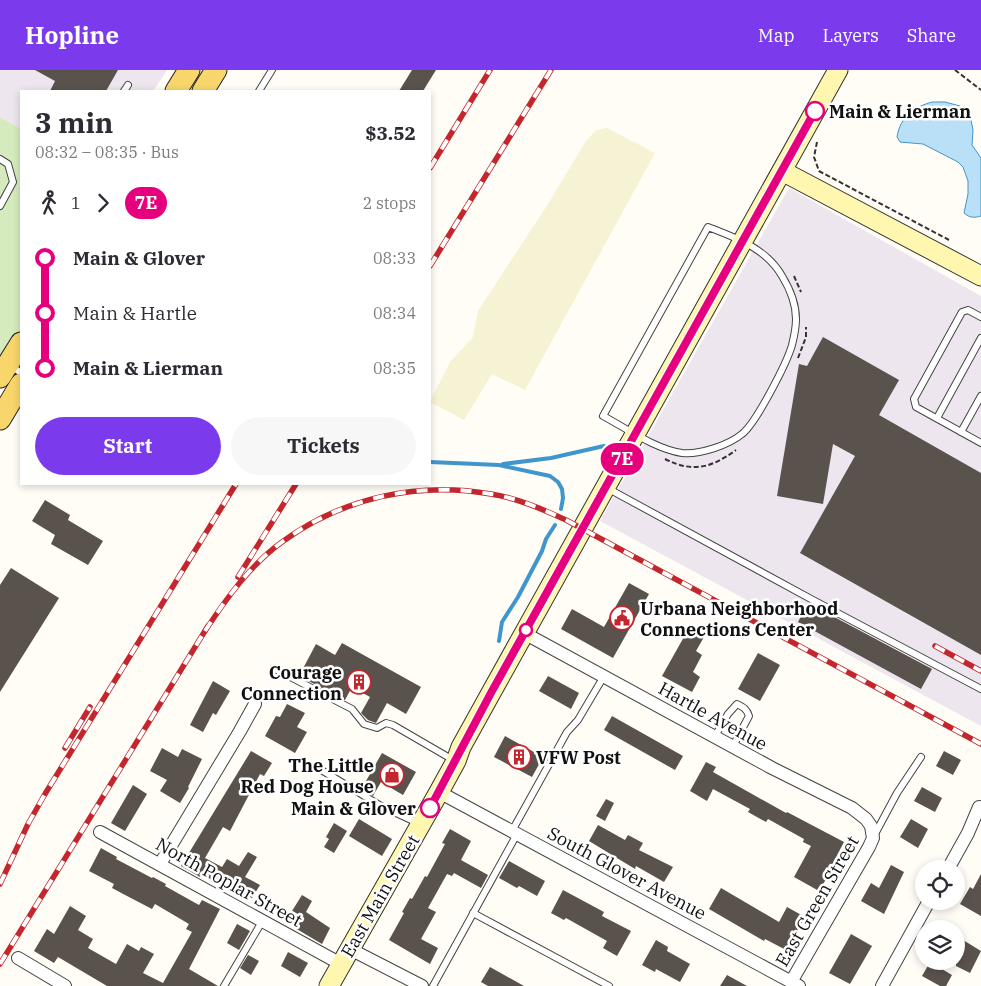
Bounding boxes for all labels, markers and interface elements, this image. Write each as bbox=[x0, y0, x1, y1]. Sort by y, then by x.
text: Hopline bbox=[25, 19, 119, 51]
text: Map bbox=[758, 24, 795, 47]
text: Layers bbox=[823, 24, 879, 47]
text: Share bbox=[907, 24, 956, 47]
place label: Main & Lierman bbox=[829, 100, 971, 123]
marker: Main & Lierman bbox=[805, 101, 825, 121]
text: 3 min bbox=[35, 104, 113, 141]
text: $3.52 bbox=[365, 121, 416, 145]
text: 08:32 – 08:35 · Bus bbox=[35, 142, 179, 162]
icon: walk bbox=[35, 189, 63, 217]
icon: forward bbox=[89, 189, 117, 217]
text: 7E bbox=[135, 191, 157, 214]
text: 1 bbox=[71, 193, 81, 213]
text: 2 stops bbox=[363, 193, 416, 213]
text: Main & Glover bbox=[73, 246, 205, 270]
text: 08:33 bbox=[373, 248, 416, 268]
text: Main & Hartle bbox=[73, 301, 197, 325]
text: 08:34 bbox=[373, 303, 416, 323]
text: Main & Lierman bbox=[73, 356, 223, 380]
text: 08:35 bbox=[373, 358, 416, 378]
button: Start bbox=[35, 417, 221, 475]
button: Tickets bbox=[231, 417, 416, 475]
line badge: 7E bbox=[600, 443, 644, 475]
text: 7E bbox=[611, 447, 633, 470]
place label: Urbana Neighborhood Connections Center bbox=[640, 597, 838, 641]
public building icon: Urbana Neighborhood Connections Center bbox=[609, 605, 635, 631]
unlabelled marker bbox=[519, 623, 533, 637]
place label: Courage Connection bbox=[241, 661, 342, 705]
building icon: Courage Connection bbox=[346, 669, 372, 695]
street label: Hartle Avenue bbox=[655, 677, 771, 755]
building icon: VFW Post bbox=[506, 744, 532, 770]
place label: VFW Post bbox=[536, 746, 621, 769]
place label: The Little Red Dog House bbox=[241, 754, 374, 798]
shop icon: The Little Red Dog House bbox=[379, 762, 405, 788]
place label: Main & Glover bbox=[291, 797, 416, 820]
marker: Main & Glover bbox=[420, 798, 440, 818]
street label: South Glover Avenue bbox=[544, 821, 710, 925]
street label: East Main Street bbox=[336, 830, 424, 962]
street label: North Poplar Street bbox=[152, 832, 306, 932]
street label: East Green Street bbox=[770, 832, 864, 970]
map controls bbox=[915, 860, 965, 970]
button: locate bbox=[915, 860, 965, 910]
button: layers bbox=[915, 920, 965, 970]

